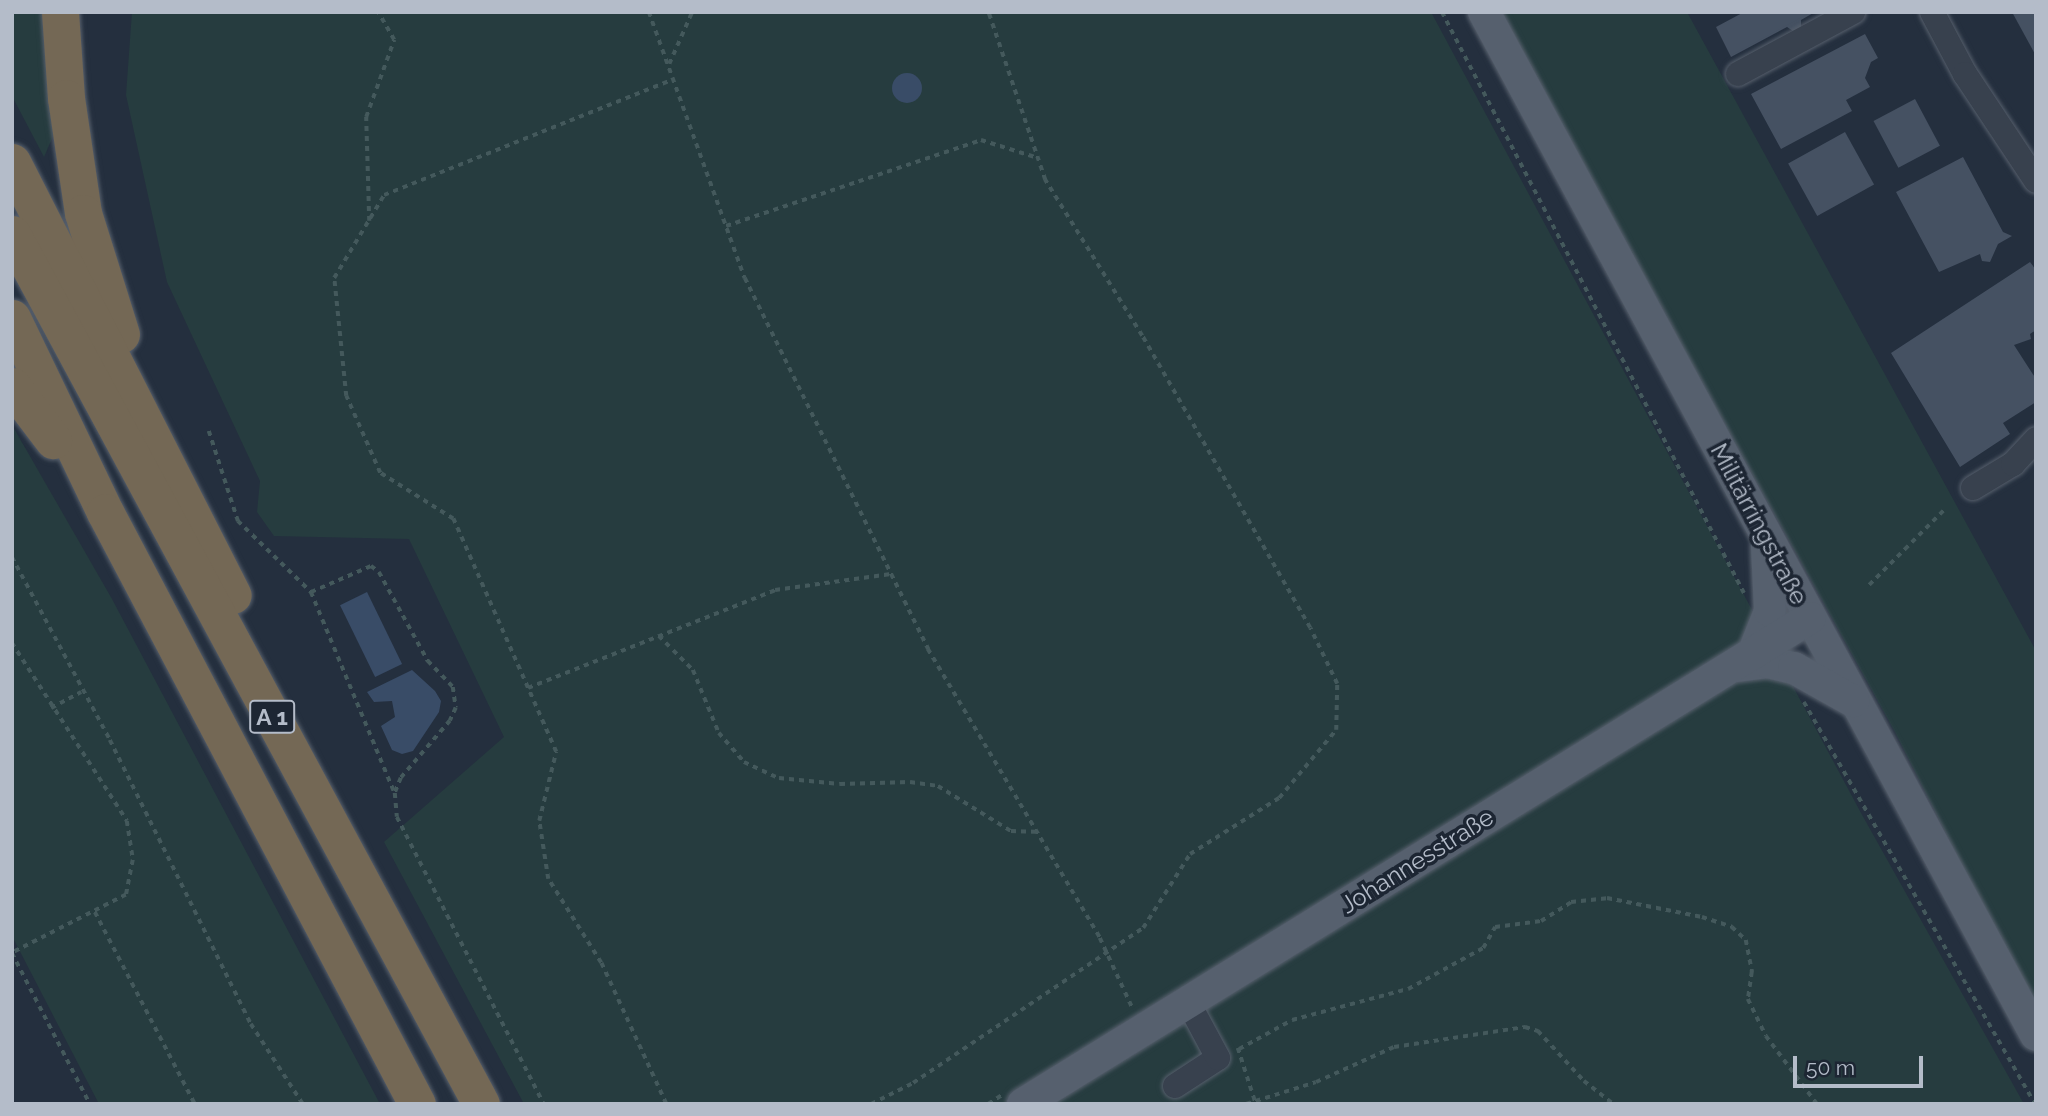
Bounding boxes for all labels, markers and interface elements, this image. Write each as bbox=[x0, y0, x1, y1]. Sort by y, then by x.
street label: Militärringstraße bbox=[1704, 438, 1814, 610]
road number: A 1 bbox=[247, 698, 296, 736]
street label: Johannesstraße bbox=[1335, 802, 1499, 920]
scale bar bbox=[1796, 1042, 1926, 1086]
text: 50 m bbox=[1806, 1055, 1855, 1080]

